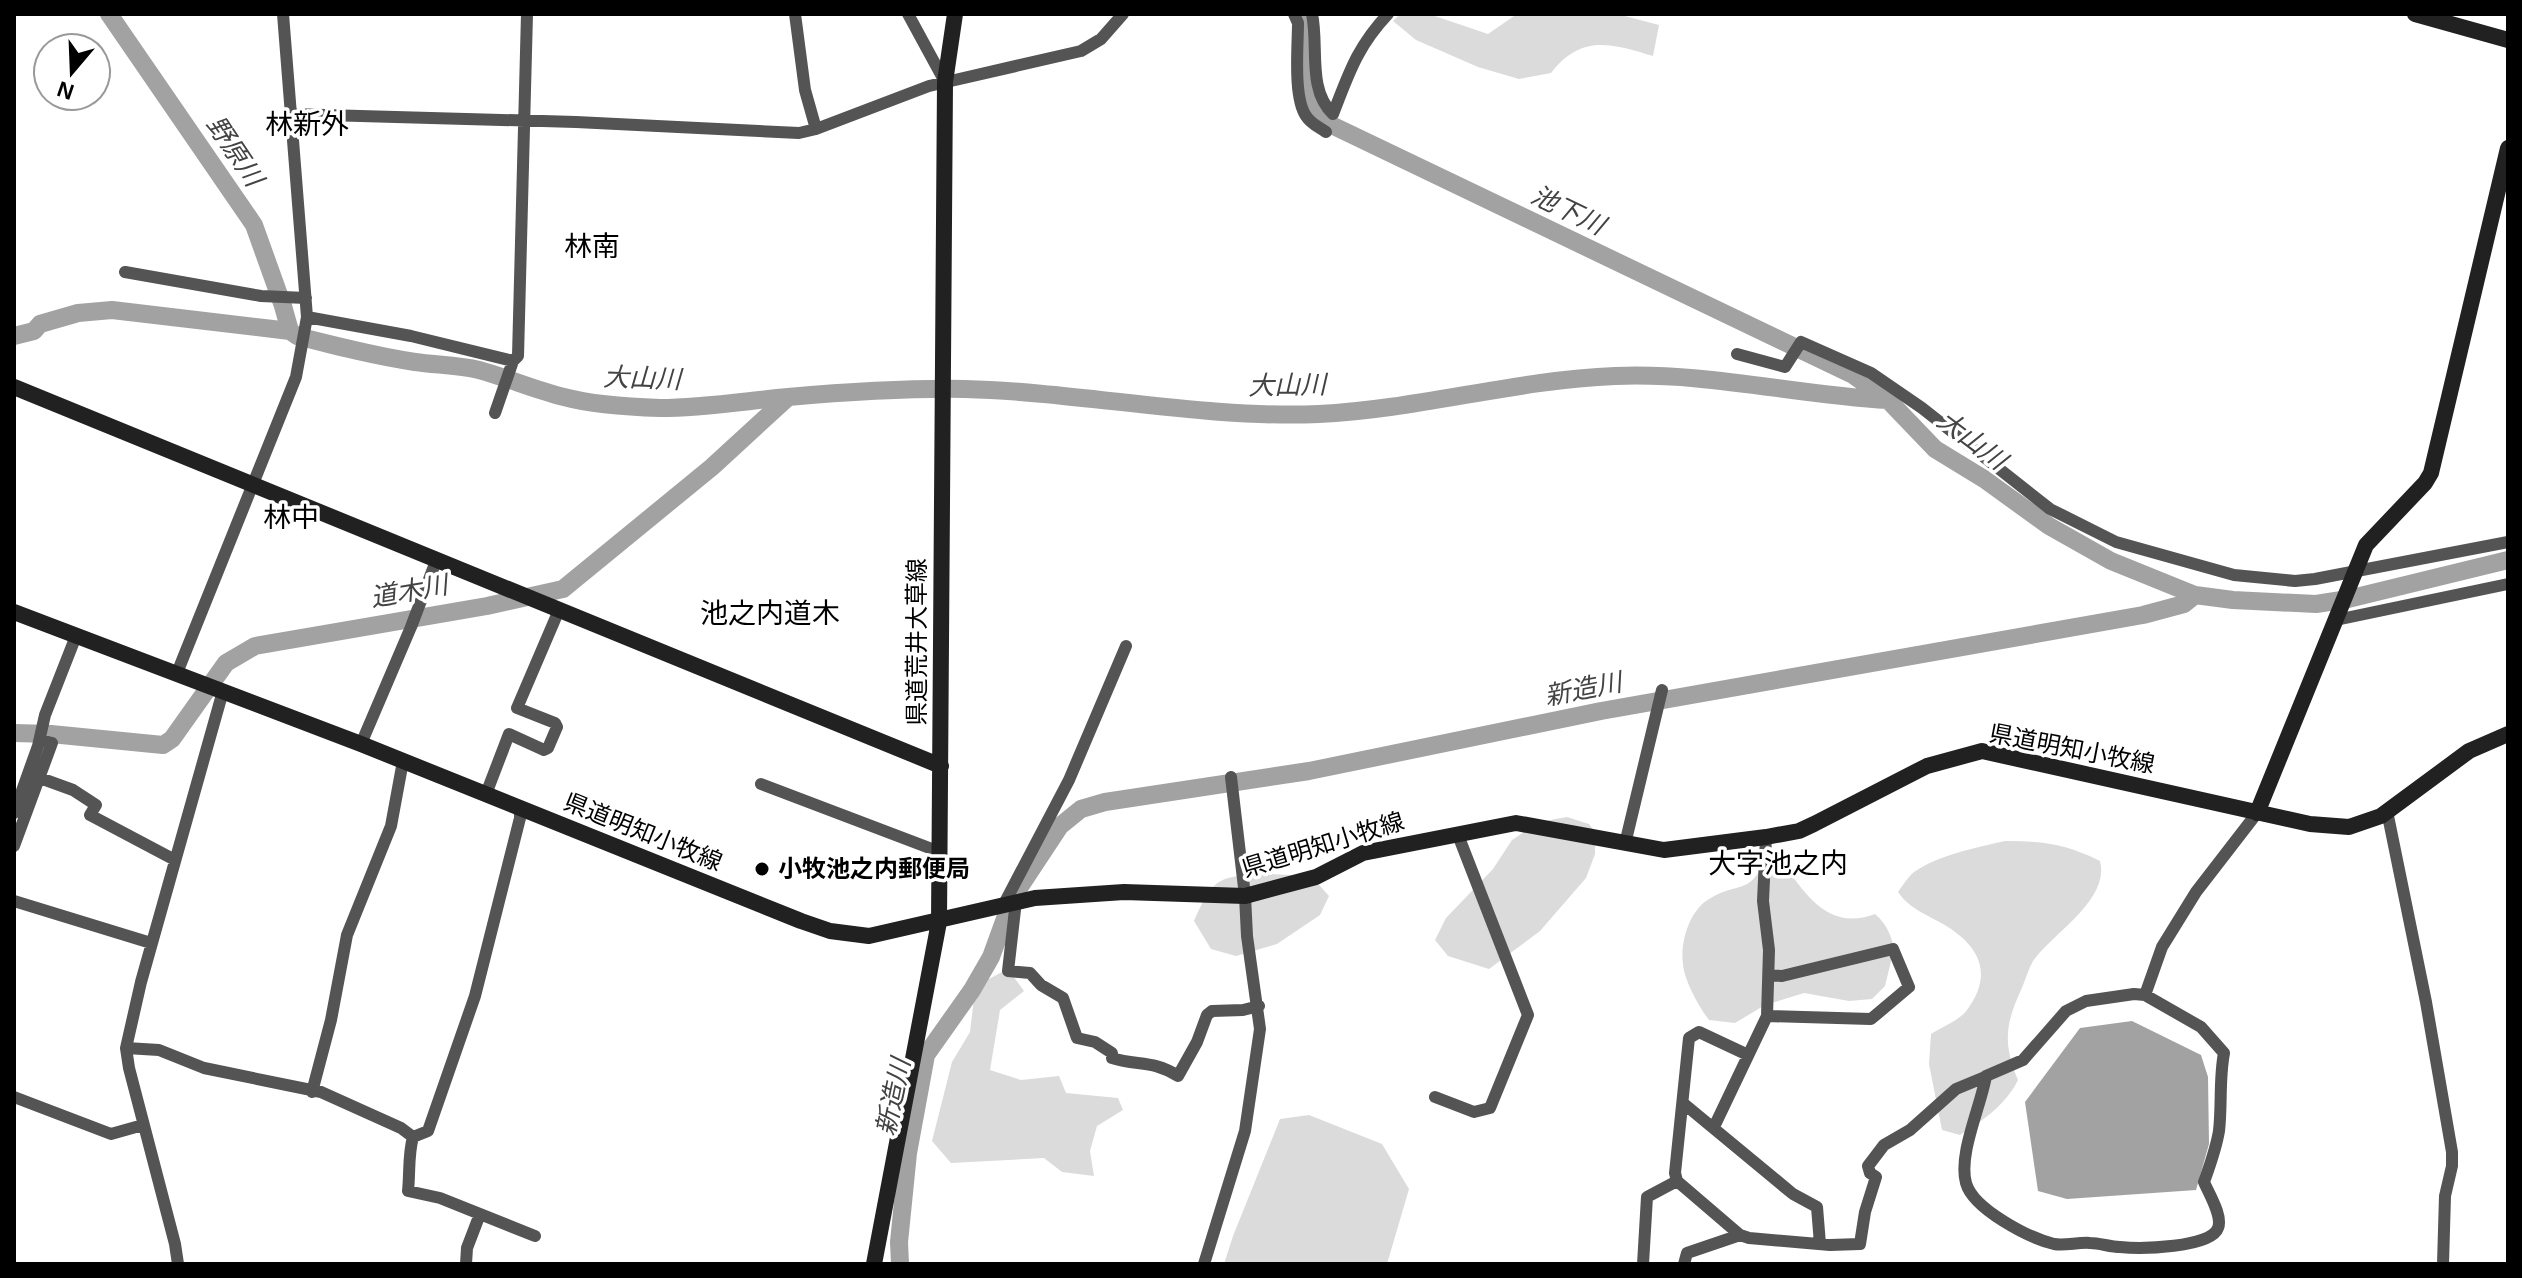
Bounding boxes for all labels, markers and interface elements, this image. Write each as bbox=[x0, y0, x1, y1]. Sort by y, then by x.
north arrow bbox=[32, 32, 112, 112]
text: N bbox=[54, 76, 77, 105]
district label: 林新外 bbox=[265, 109, 349, 140]
water label: 野原川 bbox=[201, 110, 271, 194]
water label: 池下川 bbox=[1526, 179, 1612, 242]
district label: 林南 bbox=[564, 231, 620, 262]
water label: 大山川 bbox=[602, 362, 684, 394]
water label: 大山川 bbox=[1248, 369, 1329, 401]
water label: 大山川 bbox=[1932, 405, 2015, 477]
district label: 林中 bbox=[263, 502, 319, 533]
street label: 県道荒井大草線 bbox=[903, 558, 930, 726]
water label: 道木川 bbox=[368, 569, 453, 613]
district label: 池之内道木 bbox=[700, 598, 840, 629]
water label: 新造川 bbox=[1542, 666, 1627, 711]
street label: 県道明知小牧線 bbox=[1987, 719, 2157, 778]
street label: 県道明知小牧線 bbox=[560, 788, 726, 876]
street label: 県道明知小牧線 bbox=[1239, 807, 1407, 882]
district label: 大字池之内 bbox=[1708, 848, 1848, 879]
place label: 小牧池之内郵便局 bbox=[778, 855, 970, 882]
marker: 小牧池之内郵便局 bbox=[753, 860, 771, 878]
water label: 新造川 bbox=[870, 1053, 916, 1138]

